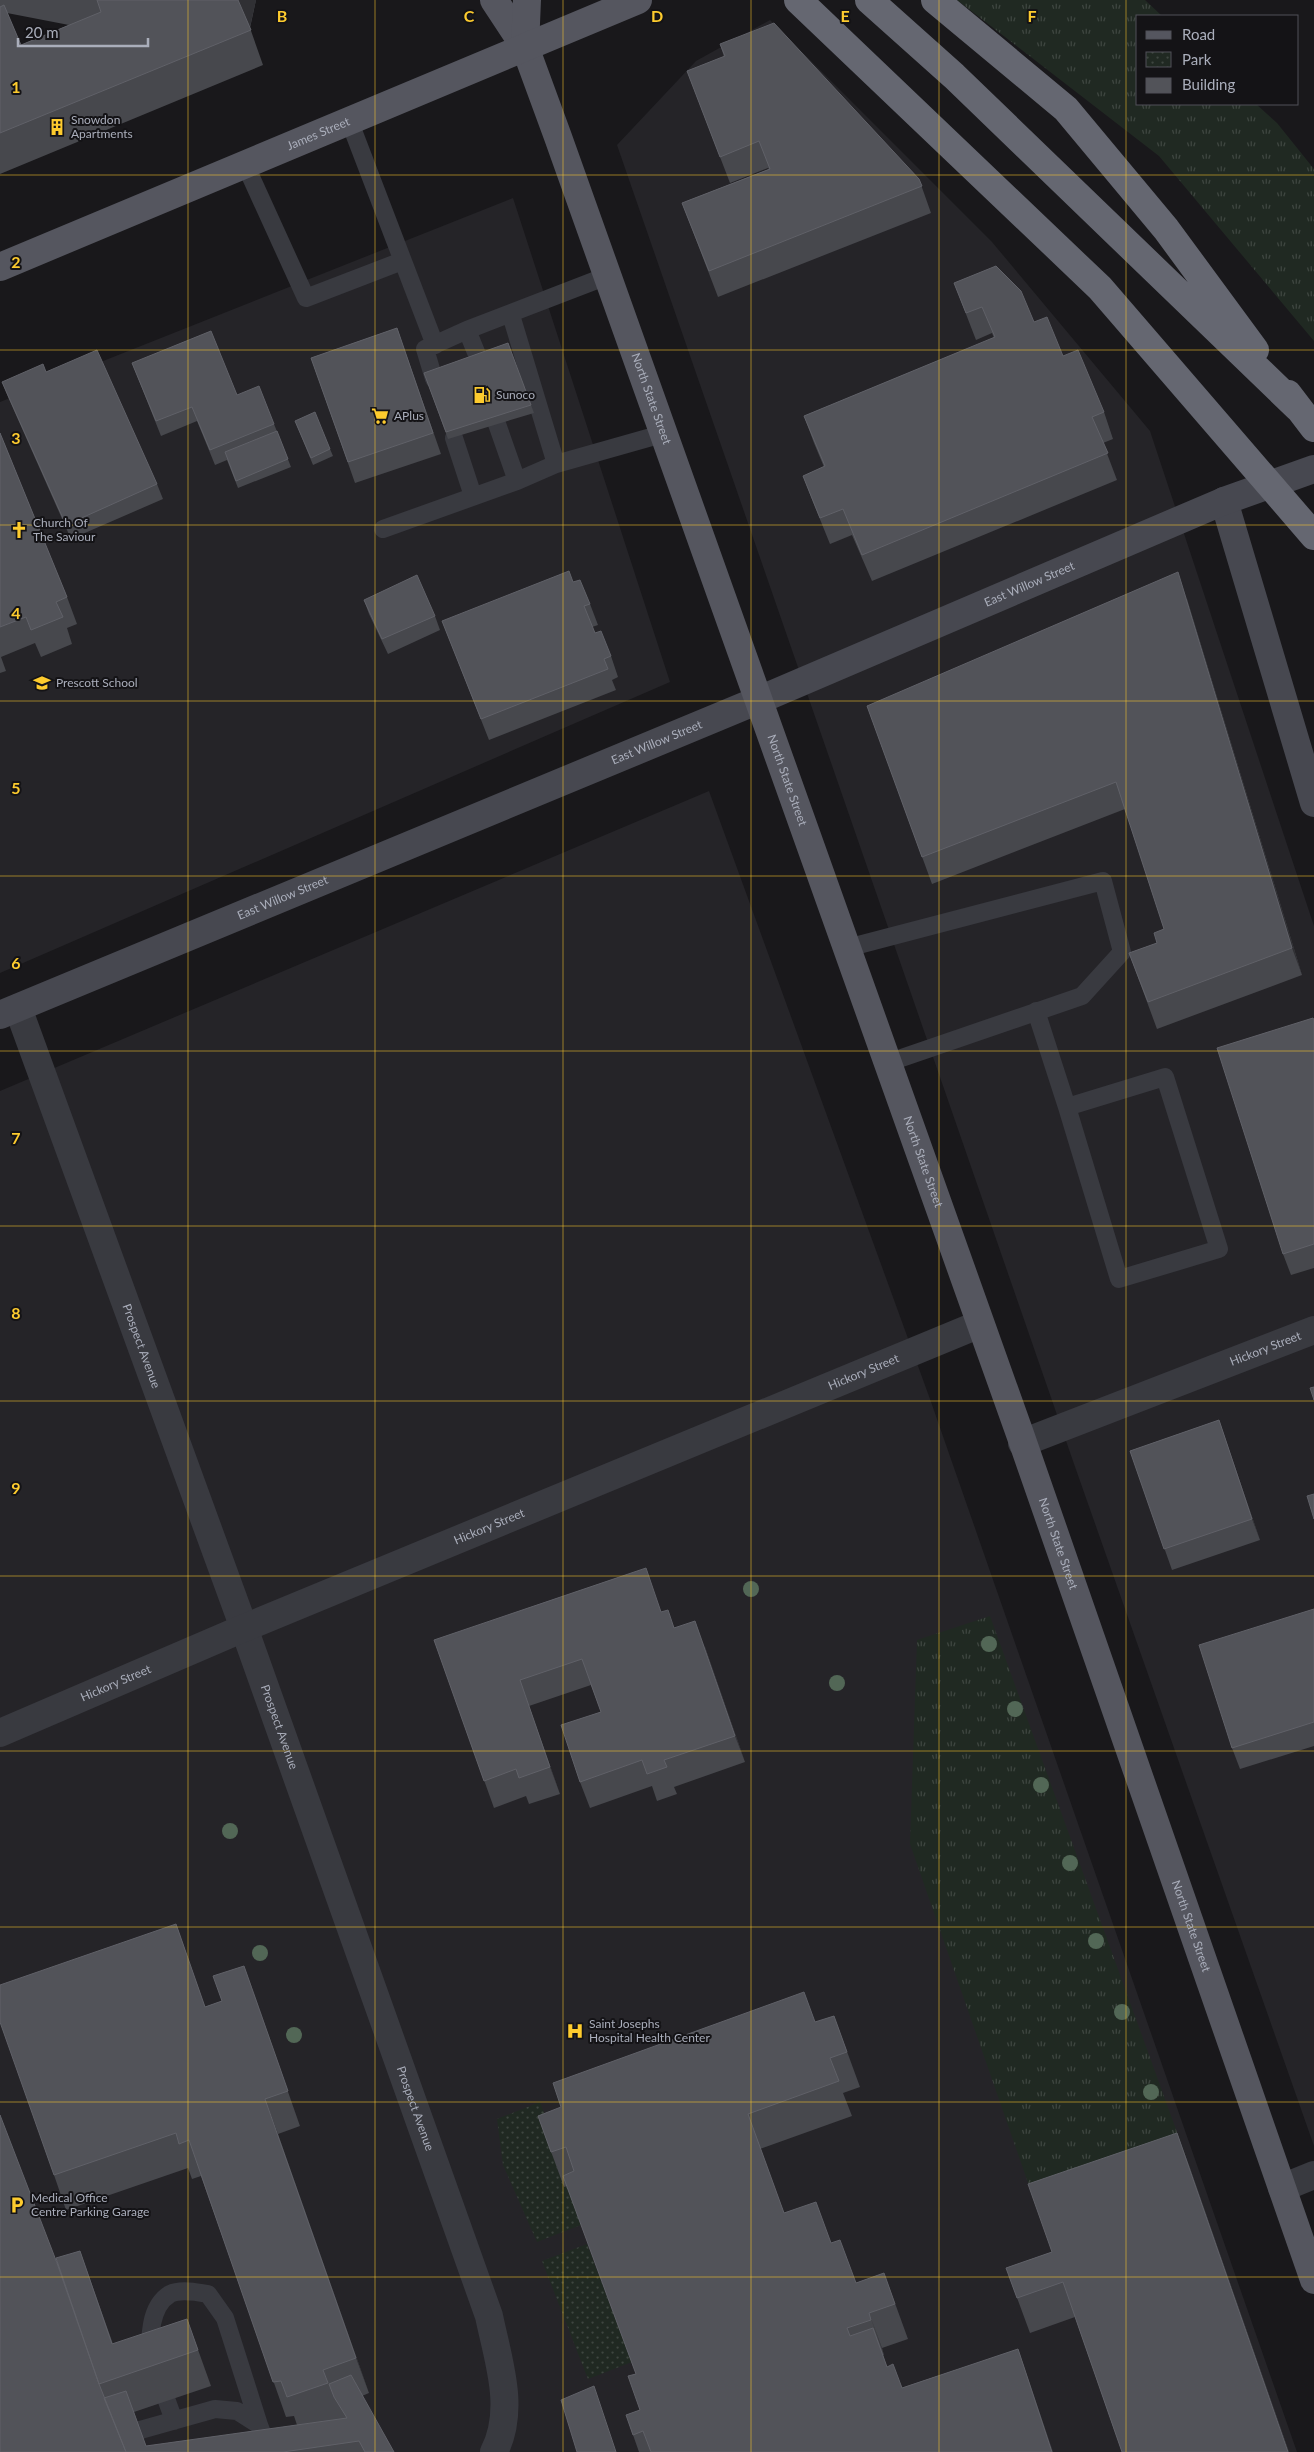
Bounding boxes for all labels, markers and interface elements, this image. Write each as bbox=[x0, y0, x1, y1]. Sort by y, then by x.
text: B bbox=[277, 6, 287, 25]
text: C bbox=[464, 6, 475, 25]
text: D bbox=[651, 6, 663, 25]
text: E bbox=[840, 6, 850, 25]
text: F bbox=[1027, 6, 1037, 25]
scale bar bbox=[18, 15, 148, 47]
legend bbox=[1136, 15, 1299, 105]
text: 20 m bbox=[25, 23, 59, 41]
text: Road bbox=[1182, 25, 1215, 43]
text: Park bbox=[1182, 50, 1212, 68]
text: Building bbox=[1182, 75, 1235, 93]
text: 1 bbox=[11, 77, 21, 96]
place label: Snowdon Apartments bbox=[71, 112, 133, 141]
street label: James Street bbox=[284, 113, 352, 153]
building icon: Snowdon Apartments bbox=[47, 117, 67, 137]
text: 2 bbox=[11, 252, 21, 271]
street label: North State Street bbox=[629, 351, 675, 447]
fuel station icon: Sunoco bbox=[472, 385, 492, 405]
place label: Sunoco bbox=[496, 387, 535, 402]
supermarket icon: APlus bbox=[370, 406, 390, 426]
place label: APlus bbox=[394, 408, 424, 423]
text: 3 bbox=[11, 428, 21, 447]
place label: Church Of The Saviour bbox=[33, 515, 96, 544]
church icon: Church Of The Saviour bbox=[9, 520, 29, 540]
street label: East Willow Street bbox=[982, 558, 1077, 610]
text: 4 bbox=[11, 603, 21, 622]
school or university icon: Prescott School bbox=[32, 673, 52, 693]
place label: Prescott School bbox=[56, 675, 138, 690]
street label: East Willow Street bbox=[609, 716, 705, 767]
street label: North State Street bbox=[764, 732, 811, 828]
text: 5 bbox=[11, 778, 21, 797]
street label: East Willow Street bbox=[235, 871, 331, 923]
text: 6 bbox=[11, 953, 21, 972]
street label: North State Street bbox=[900, 1114, 947, 1210]
text: 7 bbox=[11, 1128, 21, 1147]
street label: Prospect Avenue bbox=[120, 1302, 164, 1390]
text: 8 bbox=[11, 1303, 21, 1322]
street label: Hickory Street bbox=[1227, 1328, 1304, 1369]
street label: Hickory Street bbox=[826, 1350, 902, 1393]
text: 9 bbox=[11, 1478, 21, 1497]
street label: North State Street bbox=[1036, 1496, 1082, 1592]
street label: Hickory Street bbox=[451, 1505, 527, 1548]
street label: Hickory Street bbox=[78, 1661, 154, 1705]
street label: Prospect Avenue bbox=[258, 1682, 302, 1771]
street label: North State Street bbox=[1169, 1878, 1215, 1974]
place label: Saint Josephs Hospital Health Center bbox=[589, 2016, 710, 2045]
hospital icon: Saint Josephs Hospital Health Center bbox=[565, 2021, 585, 2041]
street label: Prospect Avenue bbox=[394, 2064, 438, 2153]
place label: Medical Office Centre Parking Garage bbox=[31, 2190, 149, 2219]
parking icon: Medical Office Centre Parking Garage bbox=[7, 2195, 27, 2215]

